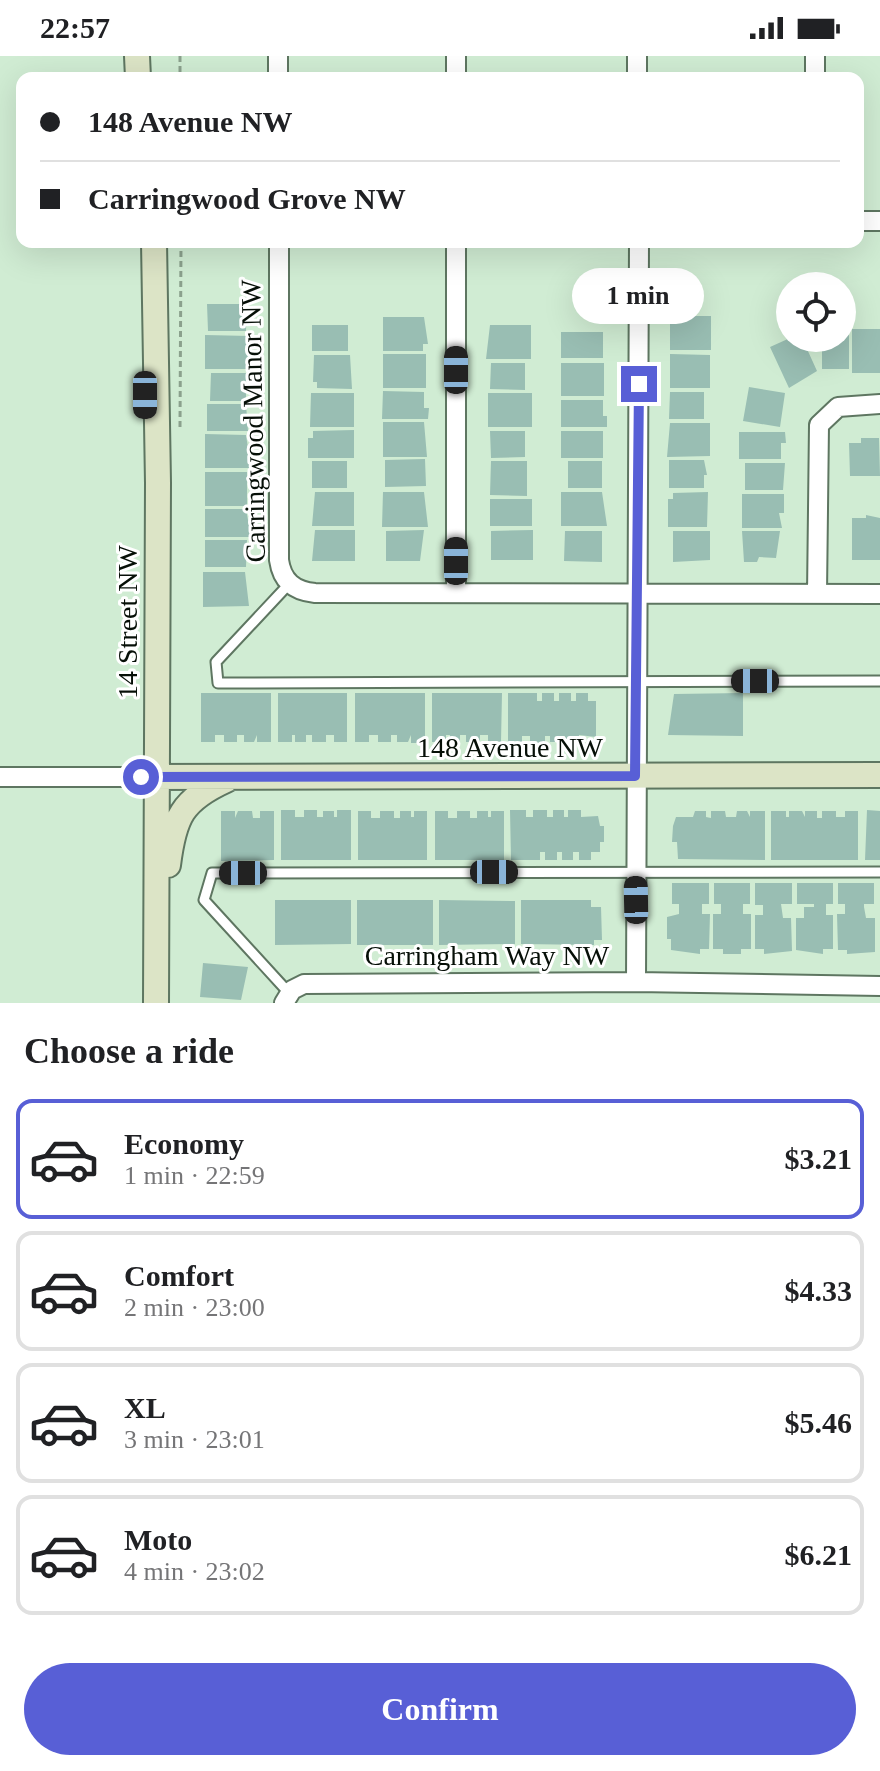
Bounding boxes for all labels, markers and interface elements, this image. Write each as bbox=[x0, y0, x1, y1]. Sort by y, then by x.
text: 22:57 bbox=[40, 11, 110, 44]
text: 148 Avenue NW bbox=[88, 105, 292, 138]
text: Carringwood Grove NW bbox=[88, 182, 406, 215]
callout: 1 min bbox=[573, 268, 705, 324]
map controls bbox=[776, 272, 856, 352]
button: locate bbox=[776, 272, 856, 352]
street label: Carringwood Manor NW bbox=[235, 279, 271, 563]
text: 1 min bbox=[607, 281, 669, 310]
car bbox=[444, 346, 468, 394]
route end bbox=[621, 366, 657, 402]
car bbox=[133, 371, 157, 419]
car bbox=[444, 537, 468, 585]
street label: 14 Street NW bbox=[112, 544, 143, 699]
car bbox=[731, 669, 779, 693]
street label: 148 Avenue NW bbox=[417, 732, 604, 763]
route start bbox=[123, 759, 159, 795]
car bbox=[470, 860, 518, 884]
car bbox=[219, 861, 267, 885]
car bbox=[624, 876, 648, 924]
street label: Carringham Way NW bbox=[365, 940, 610, 971]
text: Choose a ride bbox=[24, 1031, 234, 1071]
icon: car bbox=[28, 1123, 100, 1195]
text: Economy bbox=[124, 1127, 244, 1160]
text: $3.21 bbox=[785, 1142, 852, 1175]
text: 1 min · 22:59 bbox=[124, 1161, 265, 1190]
icon: car bbox=[28, 1255, 100, 1327]
text: Comfort bbox=[124, 1259, 234, 1292]
text: $4.33 bbox=[785, 1274, 852, 1307]
text: 2 min · 23:00 bbox=[124, 1293, 265, 1322]
icon: car bbox=[28, 1387, 100, 1459]
text: XL bbox=[124, 1391, 166, 1424]
text: $5.46 bbox=[785, 1406, 852, 1439]
text: 3 min · 23:01 bbox=[124, 1425, 265, 1454]
icon: car bbox=[28, 1519, 100, 1591]
text: Moto bbox=[124, 1523, 192, 1556]
text: $6.21 bbox=[785, 1538, 852, 1571]
text: 4 min · 23:02 bbox=[124, 1557, 265, 1586]
button: Confirm bbox=[24, 1663, 856, 1755]

